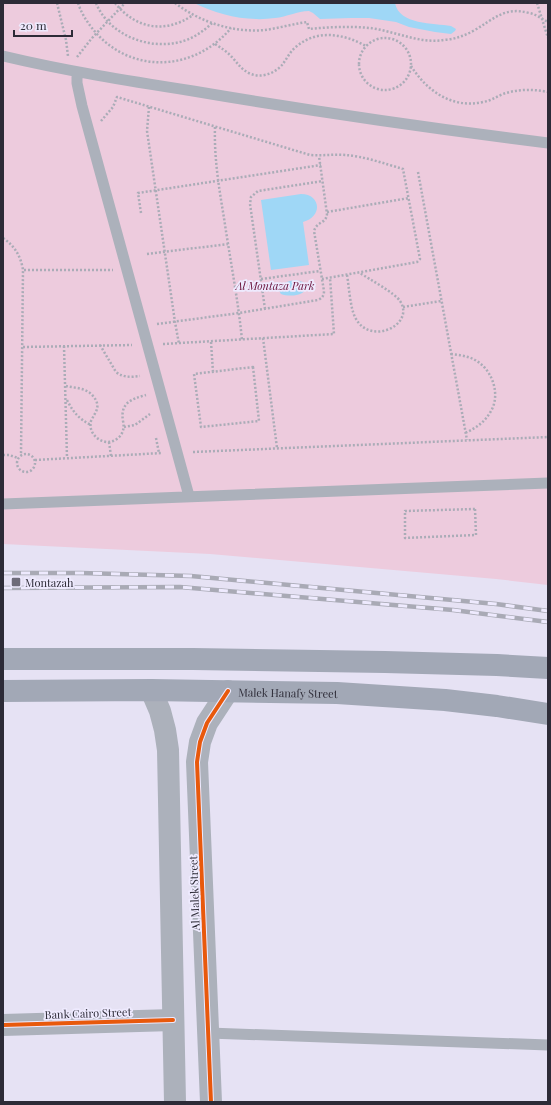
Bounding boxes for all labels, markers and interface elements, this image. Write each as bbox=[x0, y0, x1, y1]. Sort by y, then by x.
scale bar bbox=[14, 12, 72, 38]
text: 20 m bbox=[20, 17, 47, 33]
park label: Al Montaza Park bbox=[235, 278, 315, 293]
place label: Montazah bbox=[25, 575, 74, 590]
marker: Montazah bbox=[10, 576, 22, 588]
street label: Malek Hanafy Street bbox=[238, 684, 338, 701]
street label: Al Malek Street bbox=[185, 855, 203, 932]
street label: Bank Cairo Street bbox=[44, 1004, 132, 1022]

